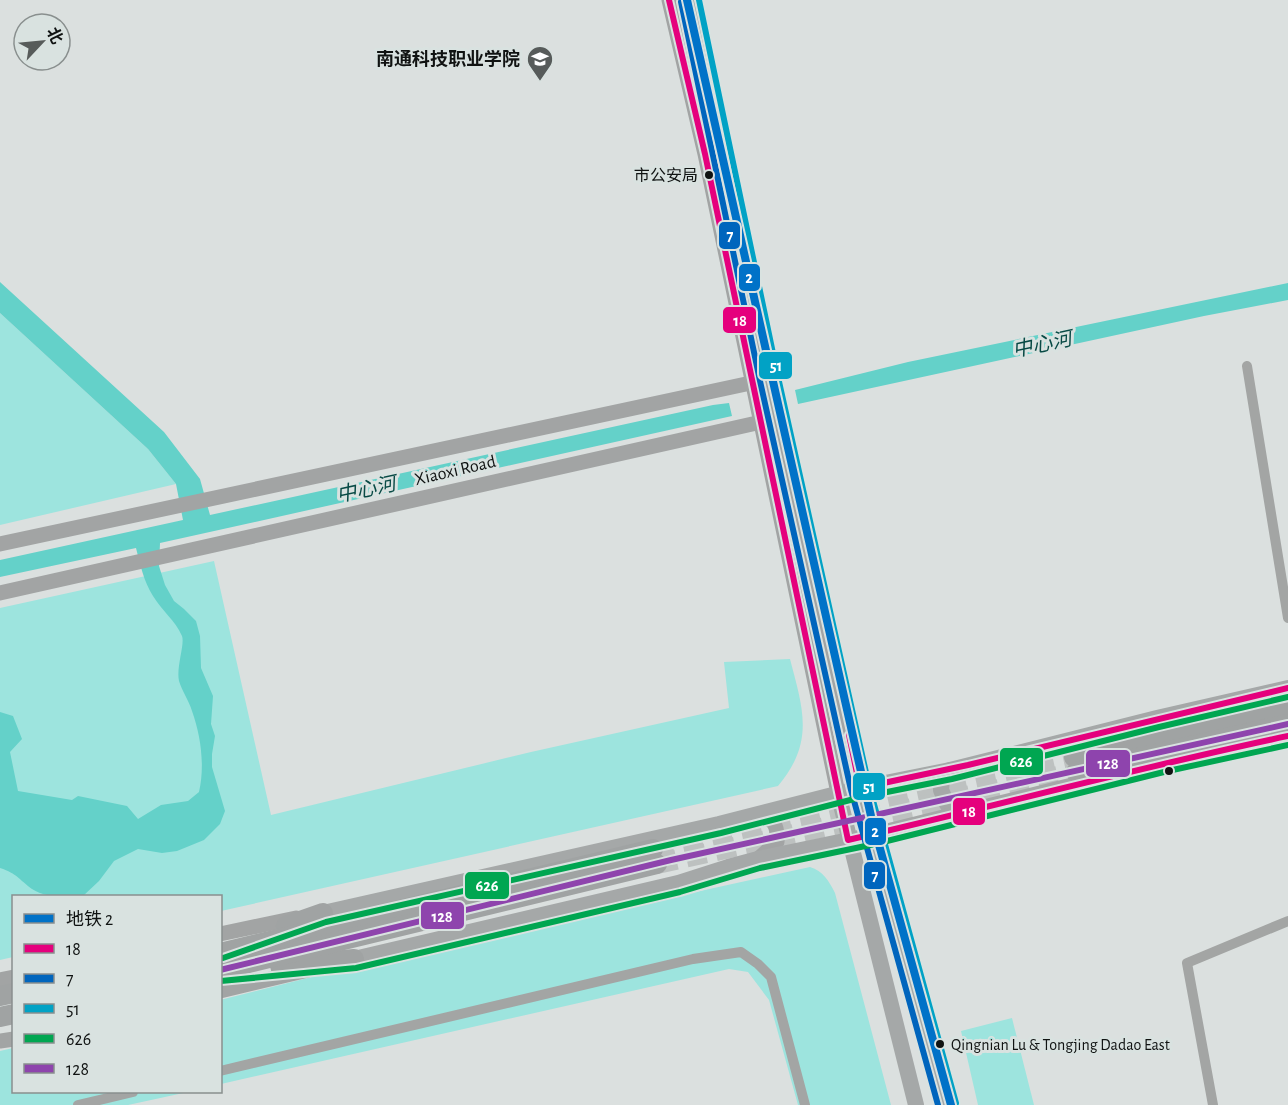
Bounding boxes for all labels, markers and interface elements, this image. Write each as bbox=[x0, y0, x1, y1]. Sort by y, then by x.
north arrow bbox=[12, 12, 72, 72]
text: 北 bbox=[44, 25, 66, 47]
school or university icon: 南通科技职业学院 bbox=[525, 44, 555, 82]
place label: 南通科技职业学院 bbox=[376, 49, 520, 69]
place label: 市公安局 bbox=[634, 167, 698, 184]
marker: 市公安局 bbox=[703, 169, 715, 181]
line badge: 7 bbox=[718, 221, 741, 250]
text: 7 bbox=[727, 228, 734, 244]
line badge: 2 bbox=[738, 263, 761, 292]
text: 2 bbox=[745, 270, 753, 286]
line badge: 18 bbox=[722, 306, 757, 334]
text: 18 bbox=[733, 313, 747, 329]
water label: 中心河 bbox=[1011, 327, 1078, 361]
line badge: 51 bbox=[758, 351, 793, 380]
text: 51 bbox=[770, 358, 782, 374]
street label: Xiaoxi Road bbox=[413, 453, 498, 489]
water label: 中心河 bbox=[335, 472, 402, 506]
line badge: 626 bbox=[999, 747, 1044, 776]
line badge: 128 bbox=[1085, 749, 1131, 778]
text: 626 bbox=[1010, 754, 1033, 770]
text: 128 bbox=[1097, 756, 1119, 772]
unlabelled marker bbox=[1163, 765, 1175, 777]
line badge: 51 bbox=[852, 772, 886, 801]
text: 51 bbox=[863, 779, 875, 795]
line badge: 18 bbox=[952, 797, 986, 826]
text: 18 bbox=[962, 804, 976, 820]
line badge: 2 bbox=[864, 817, 887, 846]
text: 2 bbox=[871, 824, 879, 840]
line badge: 7 bbox=[863, 861, 886, 890]
text: 7 bbox=[872, 868, 879, 884]
line badge: 626 bbox=[464, 871, 510, 900]
text: 626 bbox=[476, 878, 499, 894]
legend bbox=[12, 895, 222, 1093]
line badge: 128 bbox=[420, 901, 465, 930]
text: 地铁 2 bbox=[66, 909, 113, 929]
text: 128 bbox=[431, 909, 453, 925]
text: 18 bbox=[66, 941, 81, 959]
text: 7 bbox=[66, 971, 74, 989]
text: 51 bbox=[66, 1001, 80, 1019]
text: 626 bbox=[66, 1031, 91, 1049]
place label: Qingnian Lu & Tongjing Dadao East bbox=[951, 1037, 1170, 1054]
marker: Qingnian Lu & Tongjing Dadao East bbox=[934, 1038, 946, 1050]
text: 128 bbox=[66, 1061, 89, 1079]

